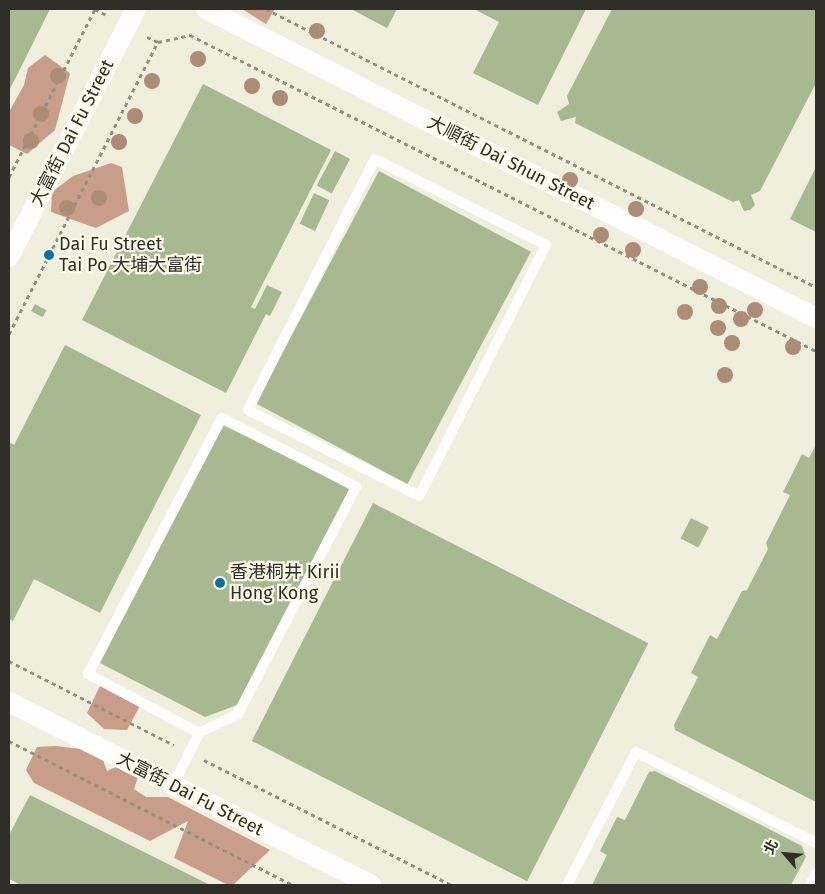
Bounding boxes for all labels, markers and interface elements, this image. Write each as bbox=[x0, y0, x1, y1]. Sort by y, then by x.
street label: 大富街 Dai Fu Street bbox=[26, 56, 118, 210]
street label: 大順街 Dai Shun Street bbox=[424, 111, 598, 215]
place label: Dai Fu Street Tai Po 大埔大富街 bbox=[59, 234, 202, 276]
marker: Dai Fu Street Tai Po 大埔大富街 bbox=[43, 249, 55, 261]
place label: 香港桐井 Kirii Hong Kong bbox=[230, 562, 340, 604]
marker: 香港桐井 Kirii Hong Kong bbox=[214, 577, 226, 589]
street label: 大富街 Dai Fu Street bbox=[113, 748, 267, 840]
north arrow bbox=[760, 829, 810, 879]
text: 北 bbox=[760, 837, 782, 857]

